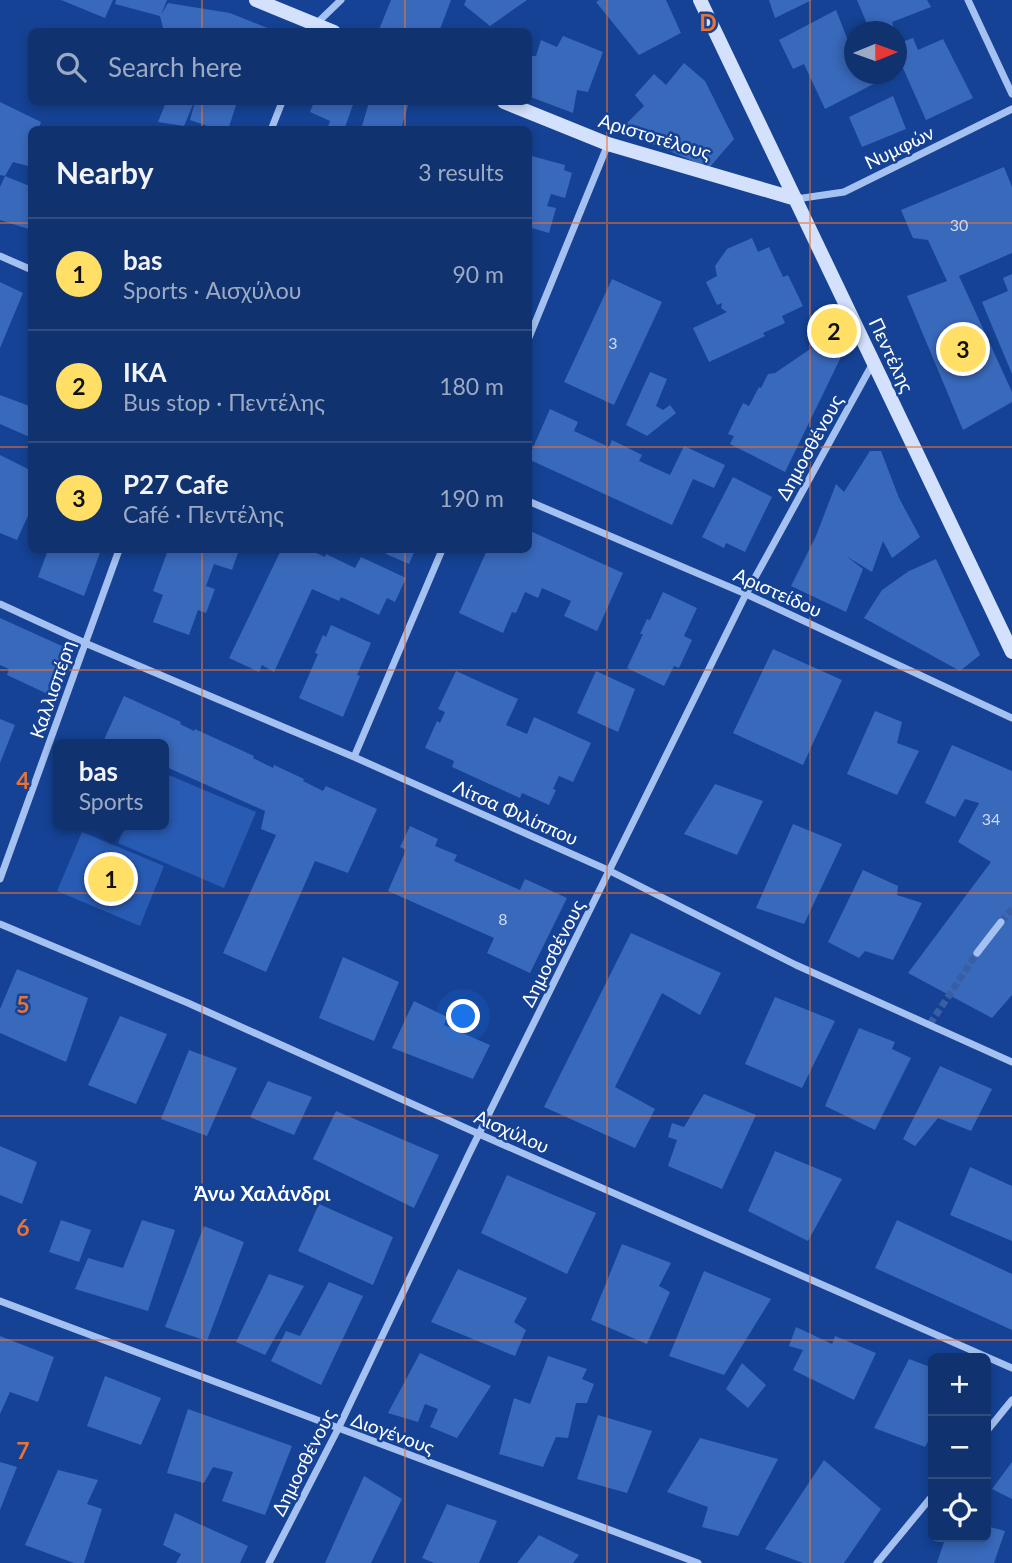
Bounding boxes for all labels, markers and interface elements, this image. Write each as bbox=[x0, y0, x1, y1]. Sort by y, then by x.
text: D bbox=[699, 8, 717, 36]
north arrow bbox=[844, 21, 907, 84]
search box bbox=[28, 28, 532, 105]
icon: search bbox=[52, 48, 90, 86]
text: Search here bbox=[108, 51, 242, 83]
street label: Αριστοτέλους bbox=[596, 108, 714, 164]
street label: Νυμφών bbox=[861, 120, 938, 174]
text: Nearby bbox=[56, 154, 154, 190]
text: 3 results bbox=[418, 158, 504, 186]
house number: 30 bbox=[950, 215, 968, 234]
text: bas bbox=[123, 244, 162, 276]
text: 1 bbox=[72, 260, 86, 288]
text: 90 m bbox=[453, 260, 504, 288]
text: Sports · Αισχύλου bbox=[123, 276, 301, 304]
pin: 2 bbox=[811, 305, 857, 357]
street label: Πεντέλης bbox=[865, 314, 919, 396]
pin: 3 bbox=[940, 323, 986, 375]
house number: 3 bbox=[608, 333, 618, 352]
text: ΙΚΑ bbox=[123, 356, 167, 388]
text: 2 bbox=[72, 372, 86, 400]
text: 180 m bbox=[439, 372, 504, 400]
text: Bus stop · Πεντέλης bbox=[123, 388, 325, 416]
street label: Δημοσθένους bbox=[771, 390, 847, 504]
text: P27 Cafe bbox=[123, 468, 229, 500]
text: 3 bbox=[72, 484, 86, 512]
text: 190 m bbox=[439, 484, 504, 512]
text: Café · Πεντέλης bbox=[123, 500, 284, 528]
street label: Αριστείδου bbox=[730, 562, 826, 622]
street label: Καλλισπέρη bbox=[25, 637, 79, 741]
popup bbox=[53, 739, 169, 830]
text: bas bbox=[79, 755, 118, 787]
text: 4 bbox=[16, 766, 30, 794]
street label: Λίτσα Φιλίππου bbox=[450, 774, 582, 850]
text: Sports bbox=[79, 787, 143, 815]
house number: 34 bbox=[982, 809, 1000, 828]
pin: 1 bbox=[88, 853, 134, 905]
street label: Δημοσθένους bbox=[515, 896, 589, 1010]
house number: 8 bbox=[498, 909, 508, 928]
text: 5 bbox=[16, 990, 30, 1018]
your location bbox=[446, 999, 480, 1033]
street label: Αισχύλου bbox=[471, 1104, 553, 1158]
district label: Άνω Χαλάνδρι bbox=[193, 1180, 330, 1205]
text: 6 bbox=[16, 1213, 30, 1241]
map controls bbox=[928, 1353, 991, 1542]
button: + bbox=[928, 1353, 991, 1416]
street label: Δημοσθένους bbox=[266, 1405, 340, 1519]
street label: Διογένους bbox=[348, 1407, 438, 1459]
button: − bbox=[928, 1416, 991, 1479]
text: 7 bbox=[16, 1436, 30, 1464]
button: locate bbox=[928, 1479, 991, 1542]

